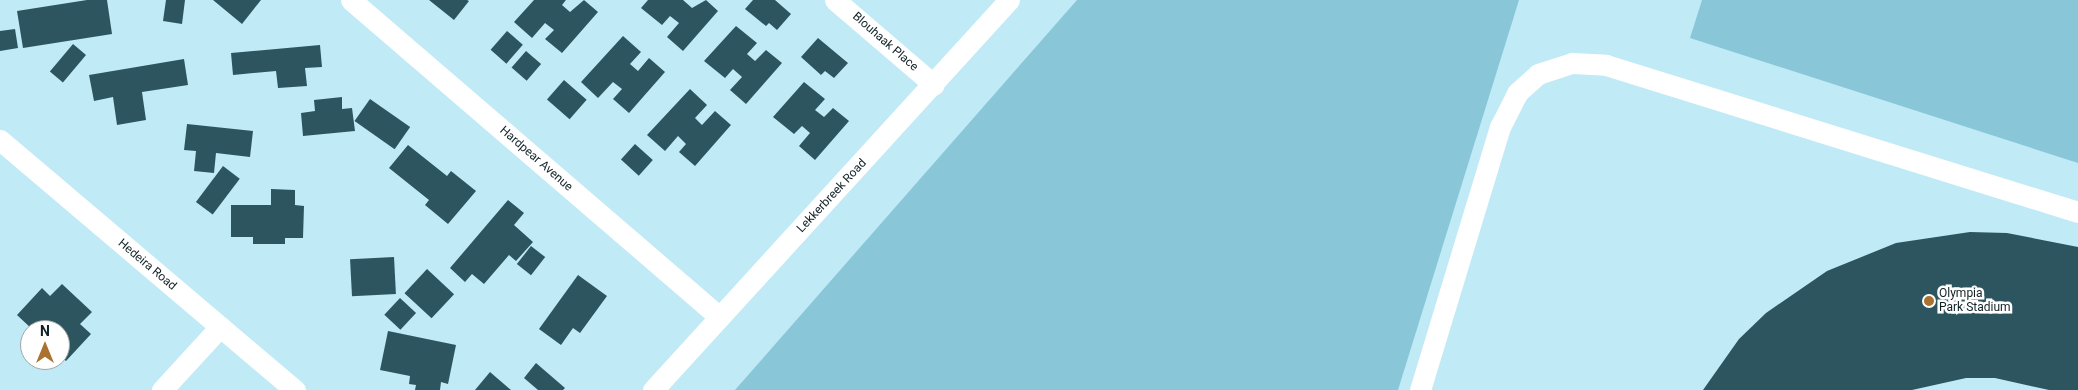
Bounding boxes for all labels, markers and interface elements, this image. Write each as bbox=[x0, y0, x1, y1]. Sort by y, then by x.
street label: Blouhaak Place bbox=[849, 10, 921, 74]
street label: Hardpear Avenue bbox=[497, 123, 575, 195]
street label: Lekkerbreek Road bbox=[794, 156, 870, 236]
street label: Hedeira Road bbox=[115, 236, 179, 294]
place label: Olympia Park Stadium bbox=[1939, 287, 2011, 315]
marker: Olympia Park Stadium bbox=[1923, 295, 1935, 307]
north arrow bbox=[20, 320, 70, 370]
text: N bbox=[40, 323, 50, 339]

